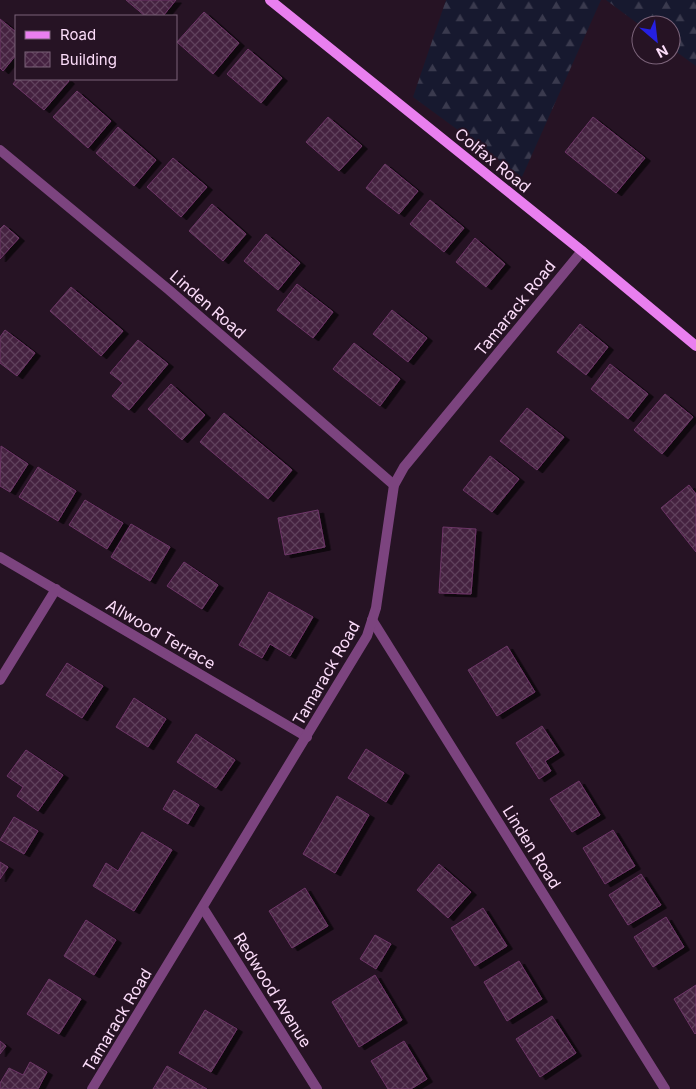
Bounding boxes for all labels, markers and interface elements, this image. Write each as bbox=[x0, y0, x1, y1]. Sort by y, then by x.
legend bbox=[15, 15, 178, 80]
north arrow bbox=[631, 15, 681, 65]
text: Road bbox=[60, 25, 96, 44]
text: N bbox=[654, 42, 671, 62]
text: Building bbox=[60, 50, 117, 69]
street label: Colfax Road bbox=[451, 123, 535, 197]
street label: Tamarack Road bbox=[470, 256, 560, 360]
street label: Linden Road bbox=[166, 266, 250, 342]
street label: Allwood Terrace bbox=[103, 595, 219, 673]
street label: Tamarack Road bbox=[288, 617, 364, 729]
street label: Linden Road bbox=[499, 802, 565, 892]
street label: Redwood Avenue bbox=[230, 929, 316, 1051]
street label: Tamarack Road bbox=[78, 965, 156, 1075]

